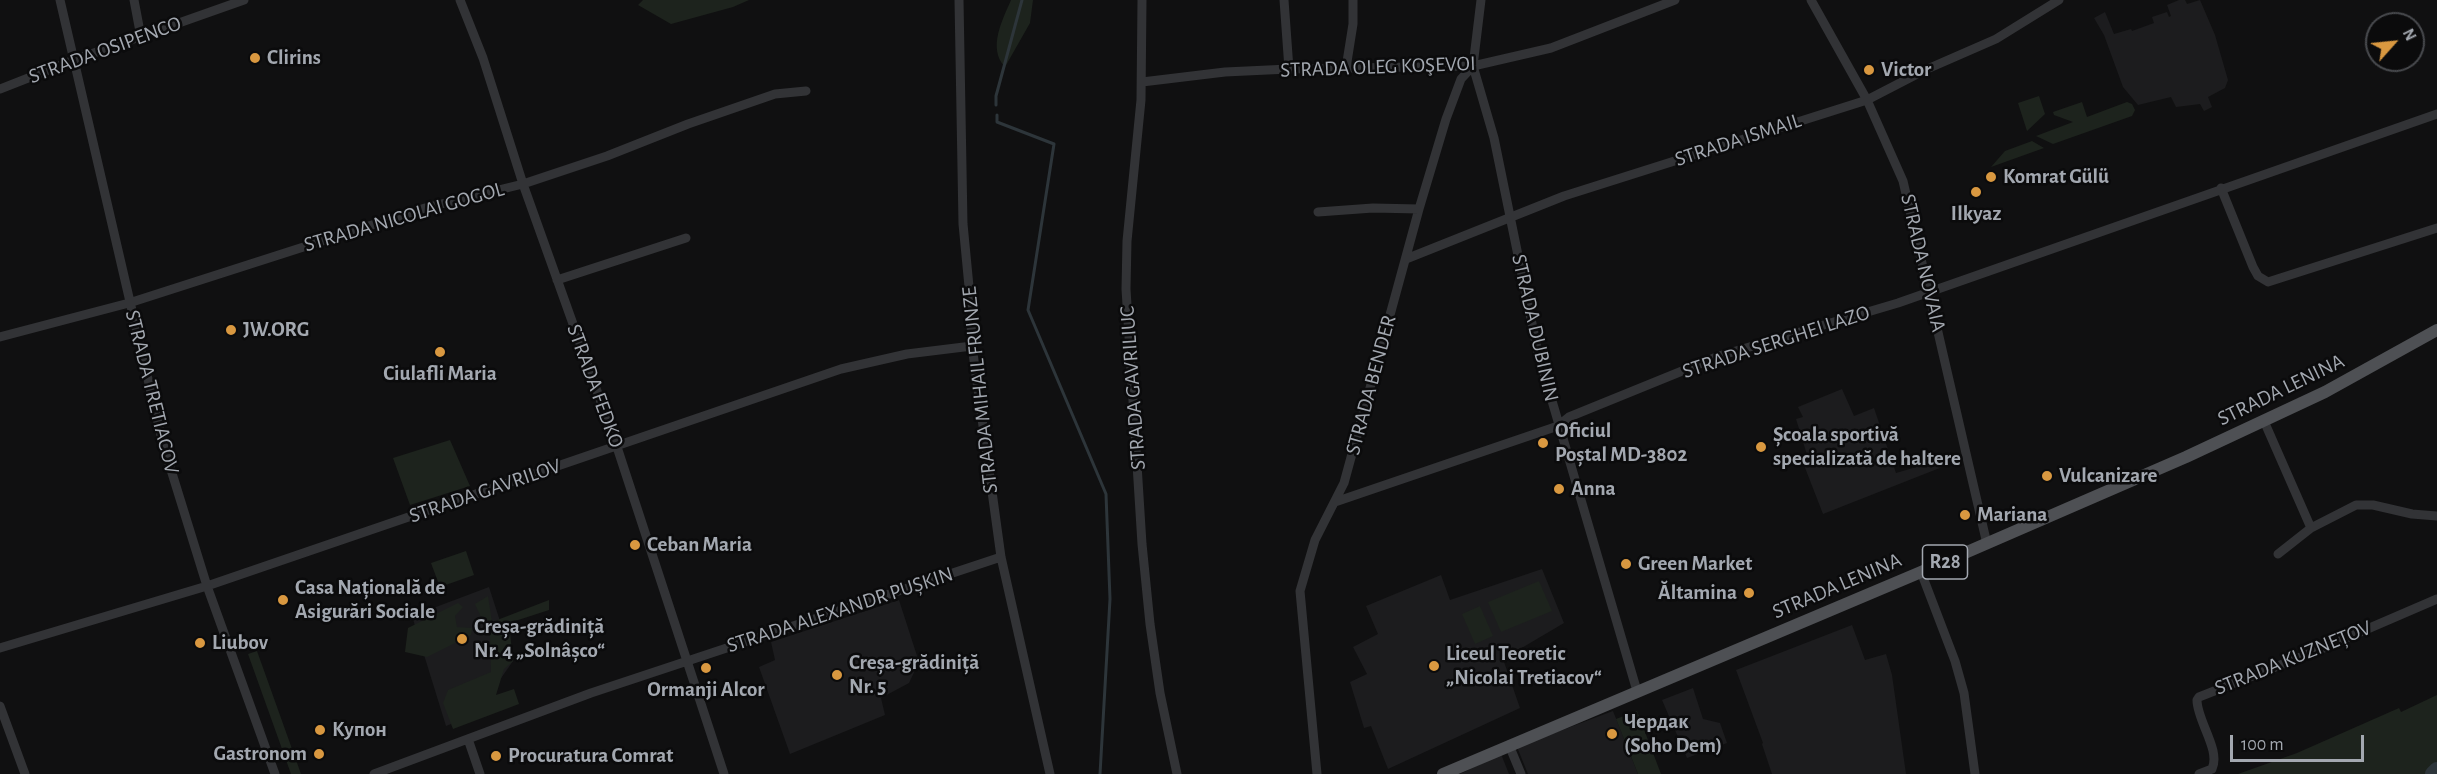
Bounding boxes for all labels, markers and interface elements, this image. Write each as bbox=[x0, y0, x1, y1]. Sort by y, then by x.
street label: STRADA OSIPENCO bbox=[25, 11, 185, 89]
north arrow bbox=[2365, 12, 2425, 72]
text: N bbox=[2400, 26, 2419, 43]
place label: Clirins bbox=[267, 45, 321, 71]
marker: Clirins bbox=[248, 51, 262, 65]
street label: STRADA OLEG KOŞEVOI bbox=[1280, 51, 1476, 83]
place label: Victor bbox=[1881, 57, 1931, 83]
marker: Victor bbox=[1862, 63, 1876, 77]
street label: STRADA ISMAIL bbox=[1672, 108, 1804, 172]
place label: Komrat Gülü bbox=[2003, 164, 2109, 190]
marker: Komrat Gülü bbox=[1984, 170, 1998, 184]
street label: STRADA NICOLAI GOGOL bbox=[301, 176, 507, 258]
marker: Ilkyaz bbox=[1969, 185, 1983, 199]
street label: STRADA NOVAIA bbox=[1895, 192, 1951, 334]
place label: Ilkyaz bbox=[1951, 201, 2001, 227]
street label: STRADA DUBININ bbox=[1506, 252, 1564, 404]
street label: STRADA MIHAIL FRUNZE bbox=[957, 285, 1003, 495]
street label: STRADA SERGHEI LAZO bbox=[1679, 300, 1873, 384]
street label: STRADA GAVRILIUC bbox=[1115, 305, 1151, 471]
street label: STRADA TRETIACOV bbox=[119, 307, 185, 477]
street label: STRADA BENDER bbox=[1340, 312, 1402, 458]
place label: JW.ORG bbox=[243, 317, 309, 343]
street label: STRADA FEDKO bbox=[561, 321, 629, 451]
marker: JW.ORG bbox=[224, 323, 238, 337]
marker: Ciulafli Maria bbox=[433, 345, 447, 359]
street label: STRADA LENINA bbox=[2214, 348, 2348, 432]
place label: Ciulafli Maria bbox=[383, 361, 497, 387]
place label: Oficiul Poștal MD-3802 bbox=[1555, 418, 1687, 468]
place label: Școala sportivă specializată de haltere bbox=[1773, 422, 1961, 472]
marker: Oficiul Poștal MD-3802 bbox=[1536, 436, 1550, 450]
marker: Școala sportivă specializată de haltere bbox=[1754, 440, 1768, 454]
street label: STRADA GAVRILOV bbox=[406, 453, 564, 529]
place label: Vulcanizare bbox=[2059, 463, 2157, 489]
marker: Vulcanizare bbox=[2040, 469, 2054, 483]
place label: Anna bbox=[1571, 476, 1616, 502]
marker: Anna bbox=[1552, 482, 1566, 496]
place label: Mariana bbox=[1977, 502, 2047, 528]
marker: Mariana bbox=[1958, 508, 1972, 522]
place label: Ceban Maria bbox=[647, 532, 752, 558]
marker: Ceban Maria bbox=[628, 538, 642, 552]
road number: R28 bbox=[1922, 545, 1968, 579]
street label: STRADA LENINA bbox=[1769, 547, 1905, 625]
place label: Green Market bbox=[1638, 551, 1752, 577]
marker: Green Market bbox=[1619, 557, 1633, 571]
street label: STRADA ALEXANDR PUȘKIN bbox=[724, 561, 956, 659]
place label: Casa Națională de Asigurări Sociale bbox=[295, 575, 445, 625]
place label: Ăltamina bbox=[1658, 580, 1737, 606]
marker: Ăltamina bbox=[1742, 586, 1756, 600]
marker: Casa Națională de Asigurări Sociale bbox=[276, 593, 290, 607]
place label: Creșa-grădiniță Nr. 4 „Solnâșco“ bbox=[474, 614, 605, 664]
street label: STRADA KUZNEȚOV bbox=[2211, 615, 2375, 701]
place label: Liubov bbox=[212, 630, 268, 656]
marker: Creșa-grădiniță Nr. 4 „Solnâșco“ bbox=[455, 632, 469, 646]
marker: Liubov bbox=[193, 636, 207, 650]
place label: Liceul Teoretic „Nicolai Tretiacov“ bbox=[1446, 641, 1602, 691]
place label: Creșa-grădiniță Nr. 5 bbox=[849, 650, 979, 700]
marker: Liceul Teoretic „Nicolai Tretiacov“ bbox=[1427, 659, 1441, 673]
marker: Ormanji Alcor bbox=[699, 661, 713, 675]
marker: Creșa-grădiniță Nr. 5 bbox=[830, 668, 844, 682]
place label: Ormanji Alcor bbox=[647, 677, 765, 703]
place label: Чердак (Soho Dem) bbox=[1624, 709, 1722, 759]
place label: Купон bbox=[332, 717, 387, 743]
marker: Купон bbox=[313, 723, 327, 737]
scale bar bbox=[2233, 723, 2366, 761]
marker: Чердак (Soho Dem) bbox=[1605, 727, 1619, 741]
text: 100 m bbox=[2241, 736, 2284, 754]
place label: Gastronom bbox=[214, 741, 307, 767]
place label: Procuratura Comrat bbox=[508, 743, 673, 769]
marker: Gastronom bbox=[312, 747, 326, 761]
marker: Procuratura Comrat bbox=[489, 749, 503, 763]

